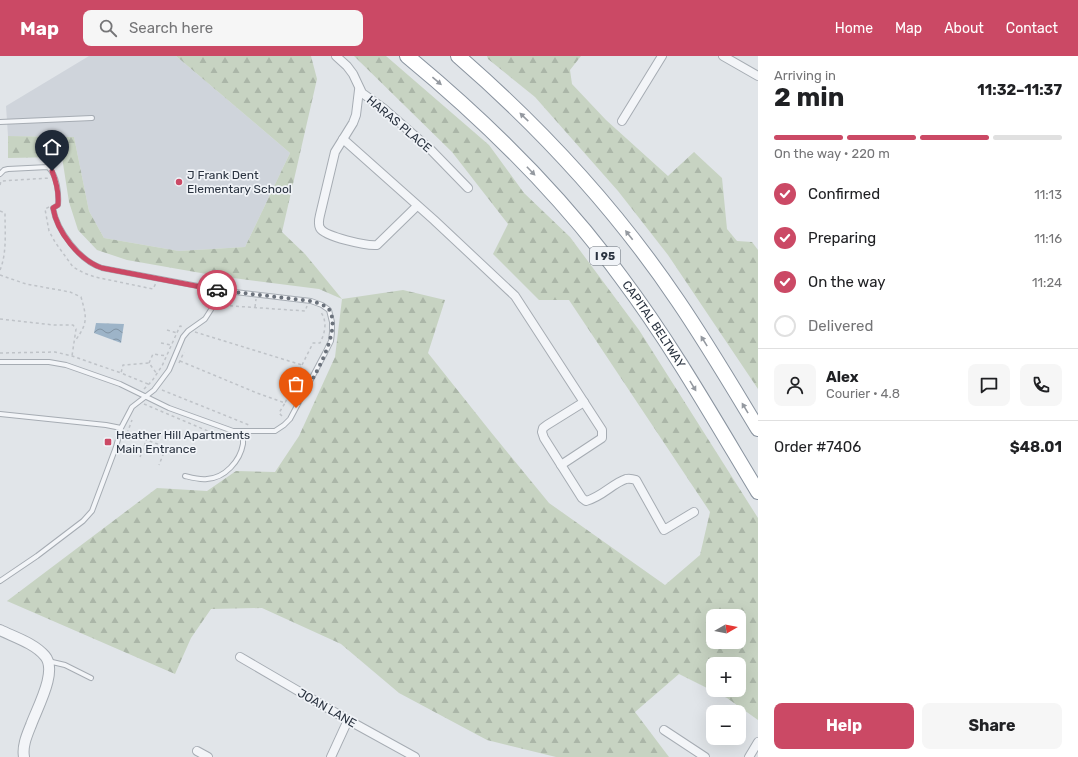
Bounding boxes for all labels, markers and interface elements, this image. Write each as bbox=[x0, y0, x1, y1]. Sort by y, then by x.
search box bbox=[83, 10, 363, 46]
text: Map bbox=[20, 17, 59, 40]
icon: search bbox=[97, 17, 119, 39]
text: Search here bbox=[129, 19, 213, 37]
text: Home bbox=[835, 20, 873, 37]
text: Map bbox=[895, 20, 922, 37]
text: About bbox=[944, 20, 984, 37]
text: Contact bbox=[1006, 20, 1058, 37]
text: Arriving in bbox=[774, 68, 836, 83]
one-way arrow bbox=[432, 77, 442, 86]
text: 11:32–11:37 bbox=[977, 81, 1062, 99]
text: 2 min bbox=[774, 82, 844, 113]
street label: HARAS PLACE bbox=[364, 93, 434, 155]
one-way arrow bbox=[519, 112, 529, 122]
pin bbox=[35, 130, 69, 171]
icon: home bbox=[41, 136, 63, 158]
text: On the way · 220 m bbox=[774, 146, 890, 161]
one-way arrow bbox=[526, 166, 536, 176]
place label: J Frank Dent Elementary School bbox=[187, 168, 292, 196]
marker: J Frank Dent Elementary School bbox=[174, 177, 184, 187]
icon: check bbox=[774, 183, 796, 205]
text: Confirmed bbox=[808, 185, 880, 203]
text: 11:13 bbox=[1034, 187, 1062, 202]
icon: check bbox=[774, 227, 796, 249]
one-way arrow bbox=[625, 229, 633, 240]
text: Preparing bbox=[808, 229, 876, 247]
text: 11:16 bbox=[1034, 231, 1062, 246]
road number: I 95 bbox=[590, 247, 620, 265]
courier bbox=[197, 270, 237, 310]
icon: check bbox=[774, 271, 796, 293]
text: On the way bbox=[808, 273, 886, 291]
text: 11:24 bbox=[1032, 275, 1062, 290]
street label: CAPITAL BELTWAY bbox=[619, 278, 688, 371]
icon: car bbox=[206, 279, 228, 301]
text: Delivered bbox=[808, 317, 873, 335]
one-way arrow bbox=[700, 336, 708, 346]
button: person bbox=[774, 364, 816, 406]
button: chat bbox=[968, 364, 1010, 406]
button: phone bbox=[1020, 364, 1062, 406]
pin bbox=[279, 367, 313, 408]
text: Alex bbox=[826, 368, 859, 386]
icon: bag bbox=[285, 373, 307, 395]
one-way arrow bbox=[690, 380, 697, 392]
text: Courier · 4.8 bbox=[826, 386, 900, 401]
one-way arrow bbox=[741, 402, 748, 414]
place label: Heather Hill Apartments Main Entrance bbox=[116, 428, 250, 456]
marker: Heather Hill Apartments Main Entrance bbox=[103, 437, 113, 447]
text: Order #7406 bbox=[774, 438, 861, 456]
text: $48.01 bbox=[1010, 438, 1062, 456]
north arrow bbox=[706, 609, 746, 649]
map controls bbox=[706, 609, 746, 745]
button: + bbox=[706, 657, 746, 697]
street label: JOAN LANE bbox=[295, 686, 359, 730]
button: Help bbox=[774, 703, 914, 749]
button: Share bbox=[922, 703, 1062, 749]
button: − bbox=[706, 705, 746, 745]

